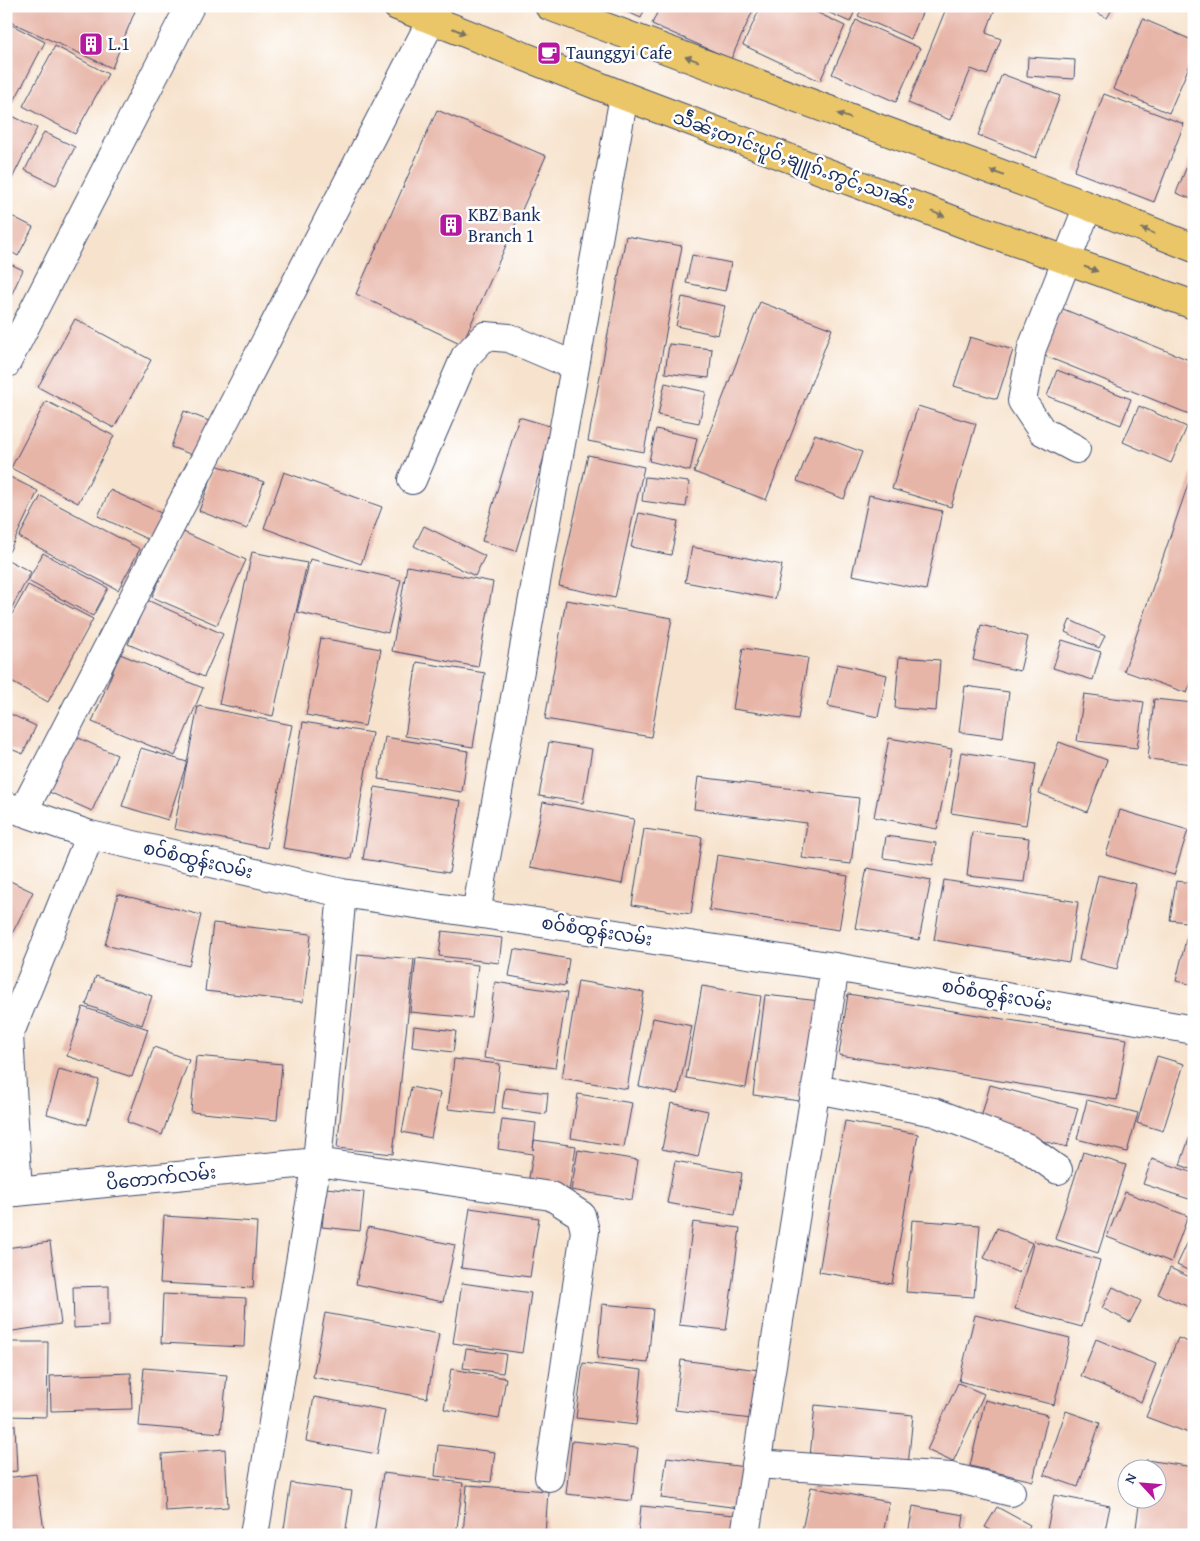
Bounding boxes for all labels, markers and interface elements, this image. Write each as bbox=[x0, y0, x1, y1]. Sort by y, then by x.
one-way arrow bbox=[452, 28, 466, 36]
place label: L.1 bbox=[108, 30, 130, 57]
building icon: L.1 bbox=[78, 31, 104, 57]
place label: Taunggyi Cafe bbox=[566, 39, 672, 66]
cafe icon: Taunggyi Cafe bbox=[536, 40, 562, 66]
one-way arrow bbox=[685, 55, 699, 63]
street label: သဵႅၼ်ႈတၢင်းပူဝ်ႇၶျူၵ်ႉဢွင်ႇသၢၼ်း bbox=[669, 103, 919, 218]
one-way arrow bbox=[836, 112, 851, 120]
one-way arrow bbox=[989, 169, 1004, 176]
place label: KBZ Bank Branch 1 bbox=[468, 201, 541, 249]
one-way arrow bbox=[930, 211, 945, 218]
building icon: KBZ Bank Branch 1 bbox=[438, 212, 464, 238]
one-way arrow bbox=[1141, 226, 1156, 234]
one-way arrow bbox=[1083, 265, 1098, 273]
street label: စဝ်စံထွန်းလမ်း bbox=[140, 834, 256, 887]
street label: စဝ်စံထွန်းလမ်း bbox=[539, 908, 654, 955]
street label: စဝ်စံထွန်းလမ်း bbox=[939, 972, 1054, 1019]
street label: ပိတောက်လမ်း bbox=[105, 1158, 217, 1197]
north arrow bbox=[1118, 1458, 1168, 1508]
text: N bbox=[1119, 1469, 1142, 1487]

